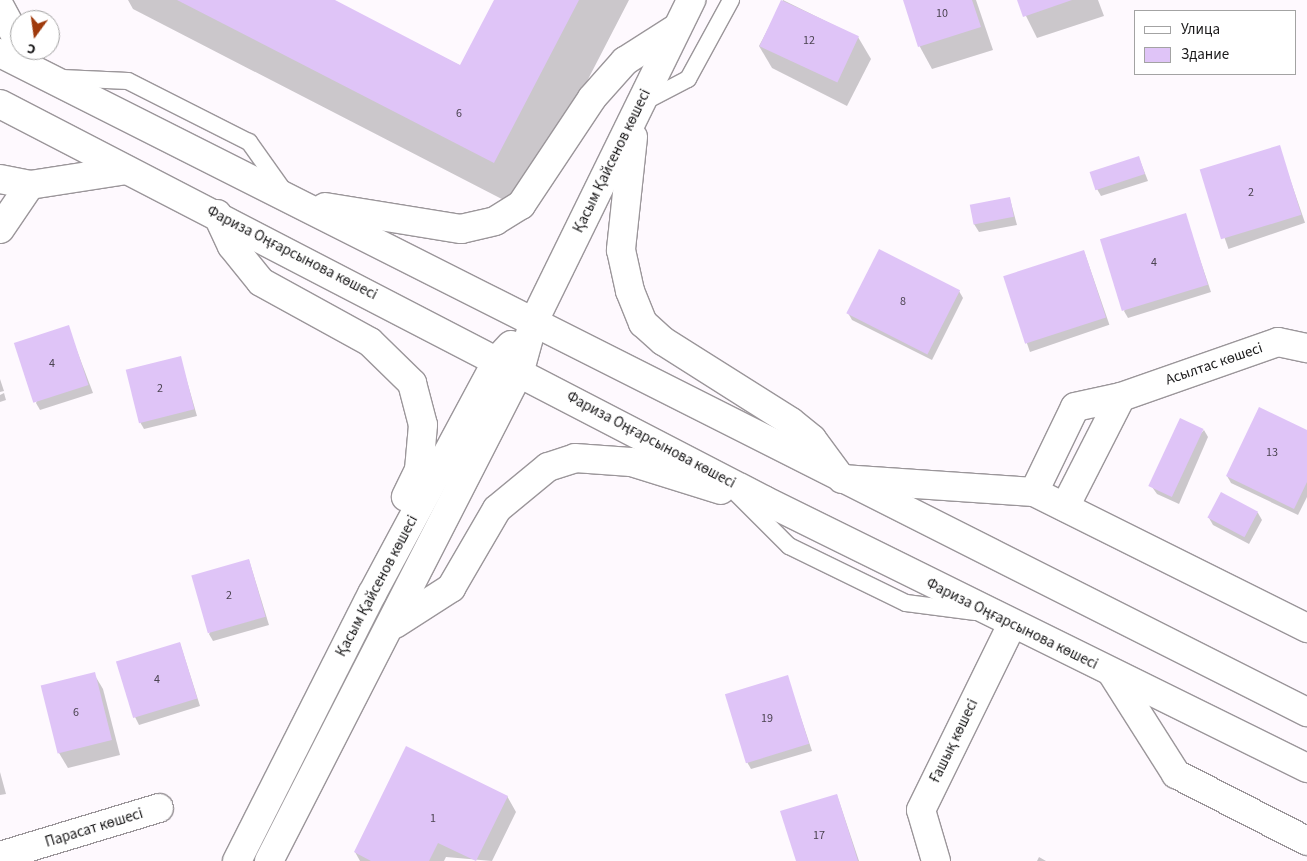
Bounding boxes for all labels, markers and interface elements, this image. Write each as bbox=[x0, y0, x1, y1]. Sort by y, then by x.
house number: 10 bbox=[936, 7, 948, 21]
north arrow bbox=[10, 10, 60, 60]
legend bbox=[1134, 10, 1297, 75]
text: Улица bbox=[1181, 19, 1220, 40]
house number: 12 bbox=[803, 34, 815, 48]
text: С bbox=[25, 38, 38, 59]
text: Здание bbox=[1181, 44, 1229, 65]
street label: Қасым Қайсенов көшесі bbox=[569, 86, 655, 236]
house number: 6 bbox=[456, 107, 462, 121]
house number: 2 bbox=[1248, 186, 1254, 200]
street label: Фариза Оңғарсынова көшесі bbox=[204, 202, 380, 304]
house number: 4 bbox=[1151, 256, 1157, 270]
house number: 8 bbox=[900, 295, 906, 309]
street label: Асылтас көшесі bbox=[1163, 339, 1265, 389]
house number: 4 bbox=[49, 357, 55, 371]
house number: 2 bbox=[157, 382, 163, 396]
street label: Фариза Оңғарсынова көшесі bbox=[563, 388, 739, 492]
house number: 13 bbox=[1266, 446, 1278, 460]
street label: Қасым Қайсенов көшесі bbox=[332, 512, 422, 660]
street label: Фариза Оңғарсынова көшесі bbox=[923, 574, 1101, 674]
house number: 2 bbox=[226, 589, 232, 603]
house number: 4 bbox=[154, 673, 160, 687]
street label: Ғашық көшесі bbox=[926, 696, 982, 786]
house number: 6 bbox=[73, 706, 79, 720]
house number: 19 bbox=[761, 712, 773, 726]
street label: Парасат көшесі bbox=[43, 805, 145, 851]
house number: 1 bbox=[430, 812, 436, 826]
house number: 17 bbox=[813, 829, 825, 843]

